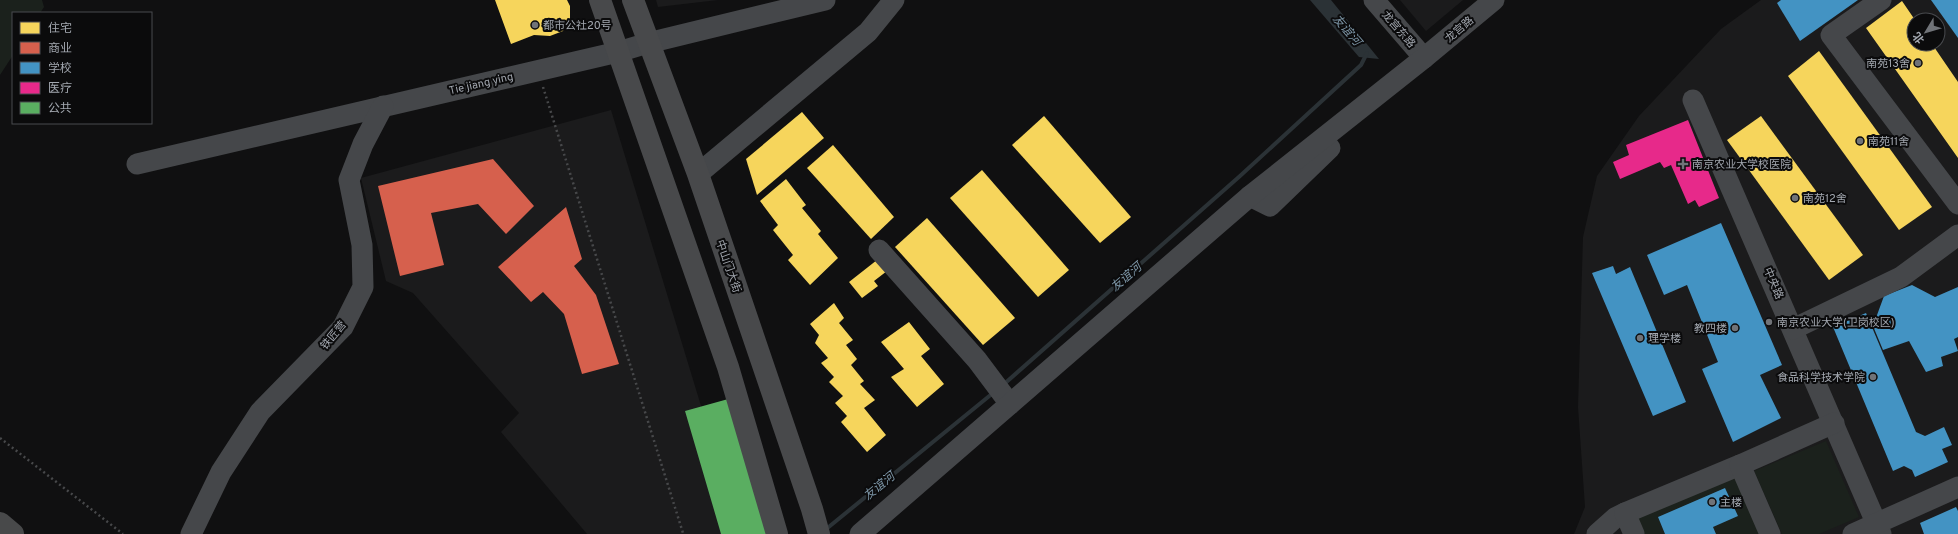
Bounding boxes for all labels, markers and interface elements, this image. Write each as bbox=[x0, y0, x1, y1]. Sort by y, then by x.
street label: 龙宫东路 bbox=[1379, 8, 1418, 51]
legend bbox=[12, 12, 152, 124]
water label: 友谊河 bbox=[1328, 12, 1365, 51]
north arrow bbox=[1906, 12, 1946, 52]
street label: 龙宫路 bbox=[1443, 14, 1477, 46]
place label: 都市公社20号 bbox=[543, 19, 612, 33]
marker: 都市公社20号 bbox=[530, 20, 540, 30]
text: 住宅 bbox=[48, 21, 72, 37]
text: 北 bbox=[1910, 29, 1928, 46]
text: 商业 bbox=[48, 41, 72, 57]
place label: 南苑13舍 bbox=[1866, 57, 1910, 71]
marker: 南苑13舍 bbox=[1913, 58, 1923, 68]
text: 学校 bbox=[48, 61, 72, 77]
street label: Tie jiang ying bbox=[448, 70, 515, 98]
text: 医疗 bbox=[48, 81, 72, 97]
text: 公共 bbox=[48, 101, 72, 117]
place label: 南苑11舍 bbox=[1868, 135, 1909, 149]
marker: 南苑11舍 bbox=[1855, 136, 1865, 146]
marker: 南京农业大学校医院 bbox=[1677, 158, 1689, 170]
place label: 南京农业大学校医院 bbox=[1692, 158, 1791, 172]
place label: 南苑12舍 bbox=[1803, 192, 1847, 206]
marker: 南苑12舍 bbox=[1790, 193, 1800, 203]
street label: 中山门大街 bbox=[712, 238, 744, 295]
water label: 友谊河 bbox=[1108, 259, 1147, 296]
street label: 中央路 bbox=[1760, 265, 1786, 301]
place label: 南京农业大学(卫岗校区) bbox=[1777, 316, 1895, 330]
marker: 南京农业大学(卫岗校区) bbox=[1764, 317, 1774, 327]
street label: 铁匠营 bbox=[318, 319, 350, 353]
place label: 教四楼 bbox=[1694, 322, 1727, 336]
marker: 教四楼 bbox=[1730, 323, 1740, 333]
place label: 理学楼 bbox=[1648, 332, 1681, 346]
marker: 理学楼 bbox=[1635, 333, 1645, 343]
place label: 食品科学技术学院 bbox=[1777, 371, 1865, 385]
marker: 食品科学技术学院 bbox=[1868, 372, 1878, 382]
water label: 友谊河 bbox=[861, 468, 900, 504]
place label: 主楼 bbox=[1720, 496, 1742, 510]
marker: 主楼 bbox=[1707, 497, 1717, 507]

